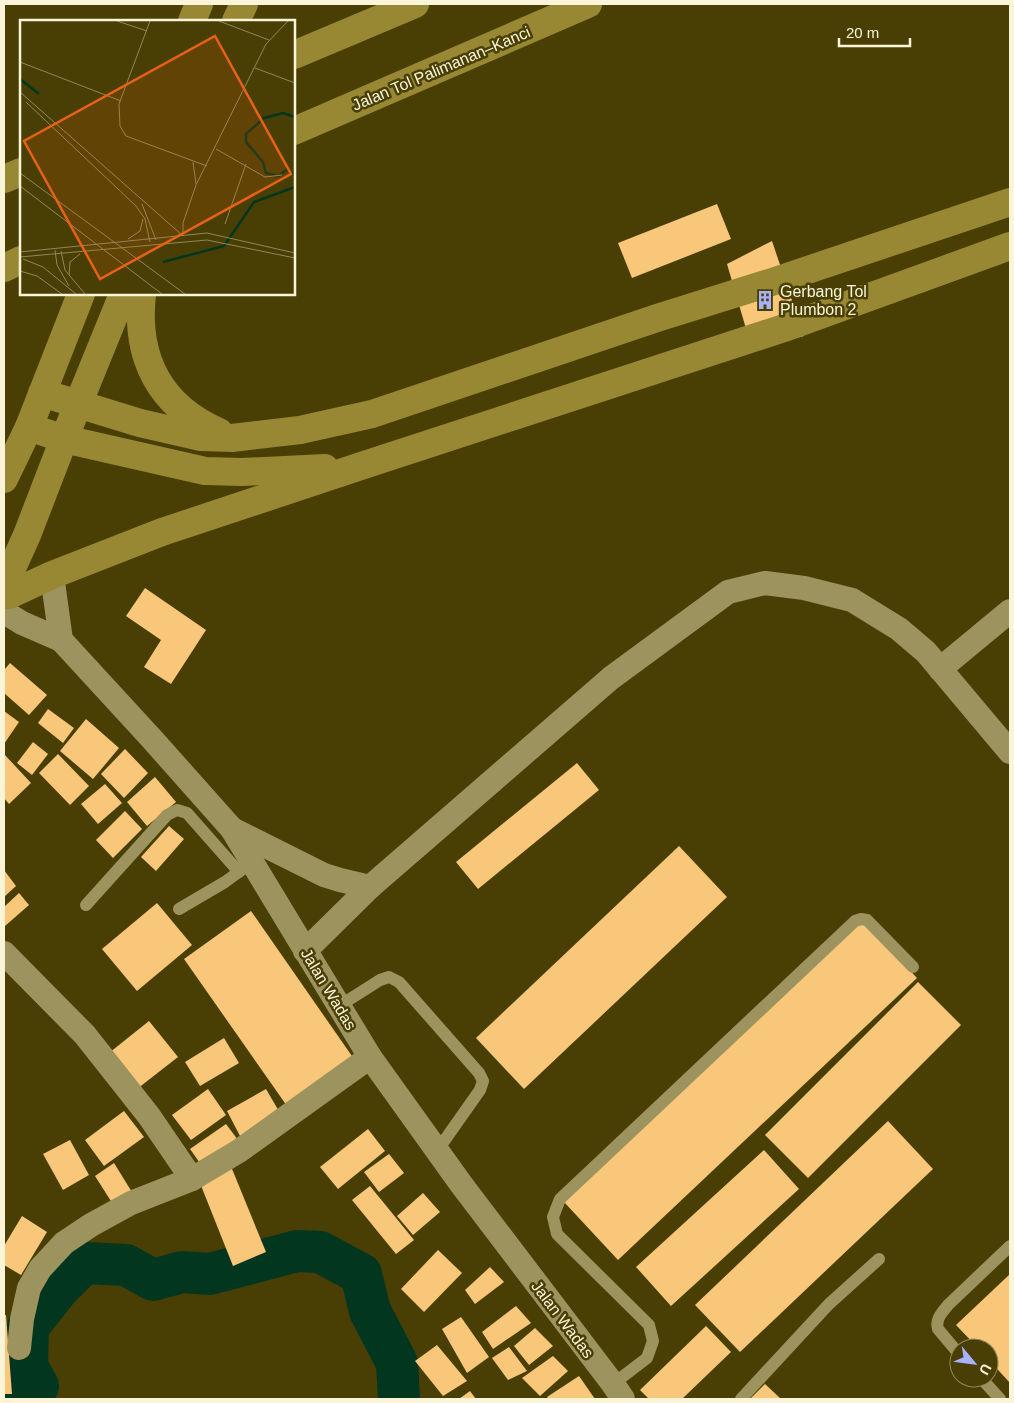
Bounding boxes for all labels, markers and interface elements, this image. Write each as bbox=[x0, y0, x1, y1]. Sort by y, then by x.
scale bar bbox=[839, 15, 910, 47]
inset map bbox=[20, 20, 295, 295]
street label: Jalan Tol Palimanan–Kanci bbox=[350, 23, 533, 114]
text: 20 m bbox=[846, 24, 879, 41]
place label: Gerbang Tol Plumbon 2 bbox=[780, 283, 867, 318]
building icon: Gerbang Tol Plumbon 2 bbox=[754, 289, 776, 311]
street label: Jalan Wadas bbox=[298, 945, 360, 1033]
street label: Jalan Wadas bbox=[528, 1277, 597, 1361]
north arrow bbox=[949, 1338, 999, 1388]
text: U bbox=[976, 1361, 995, 1378]

